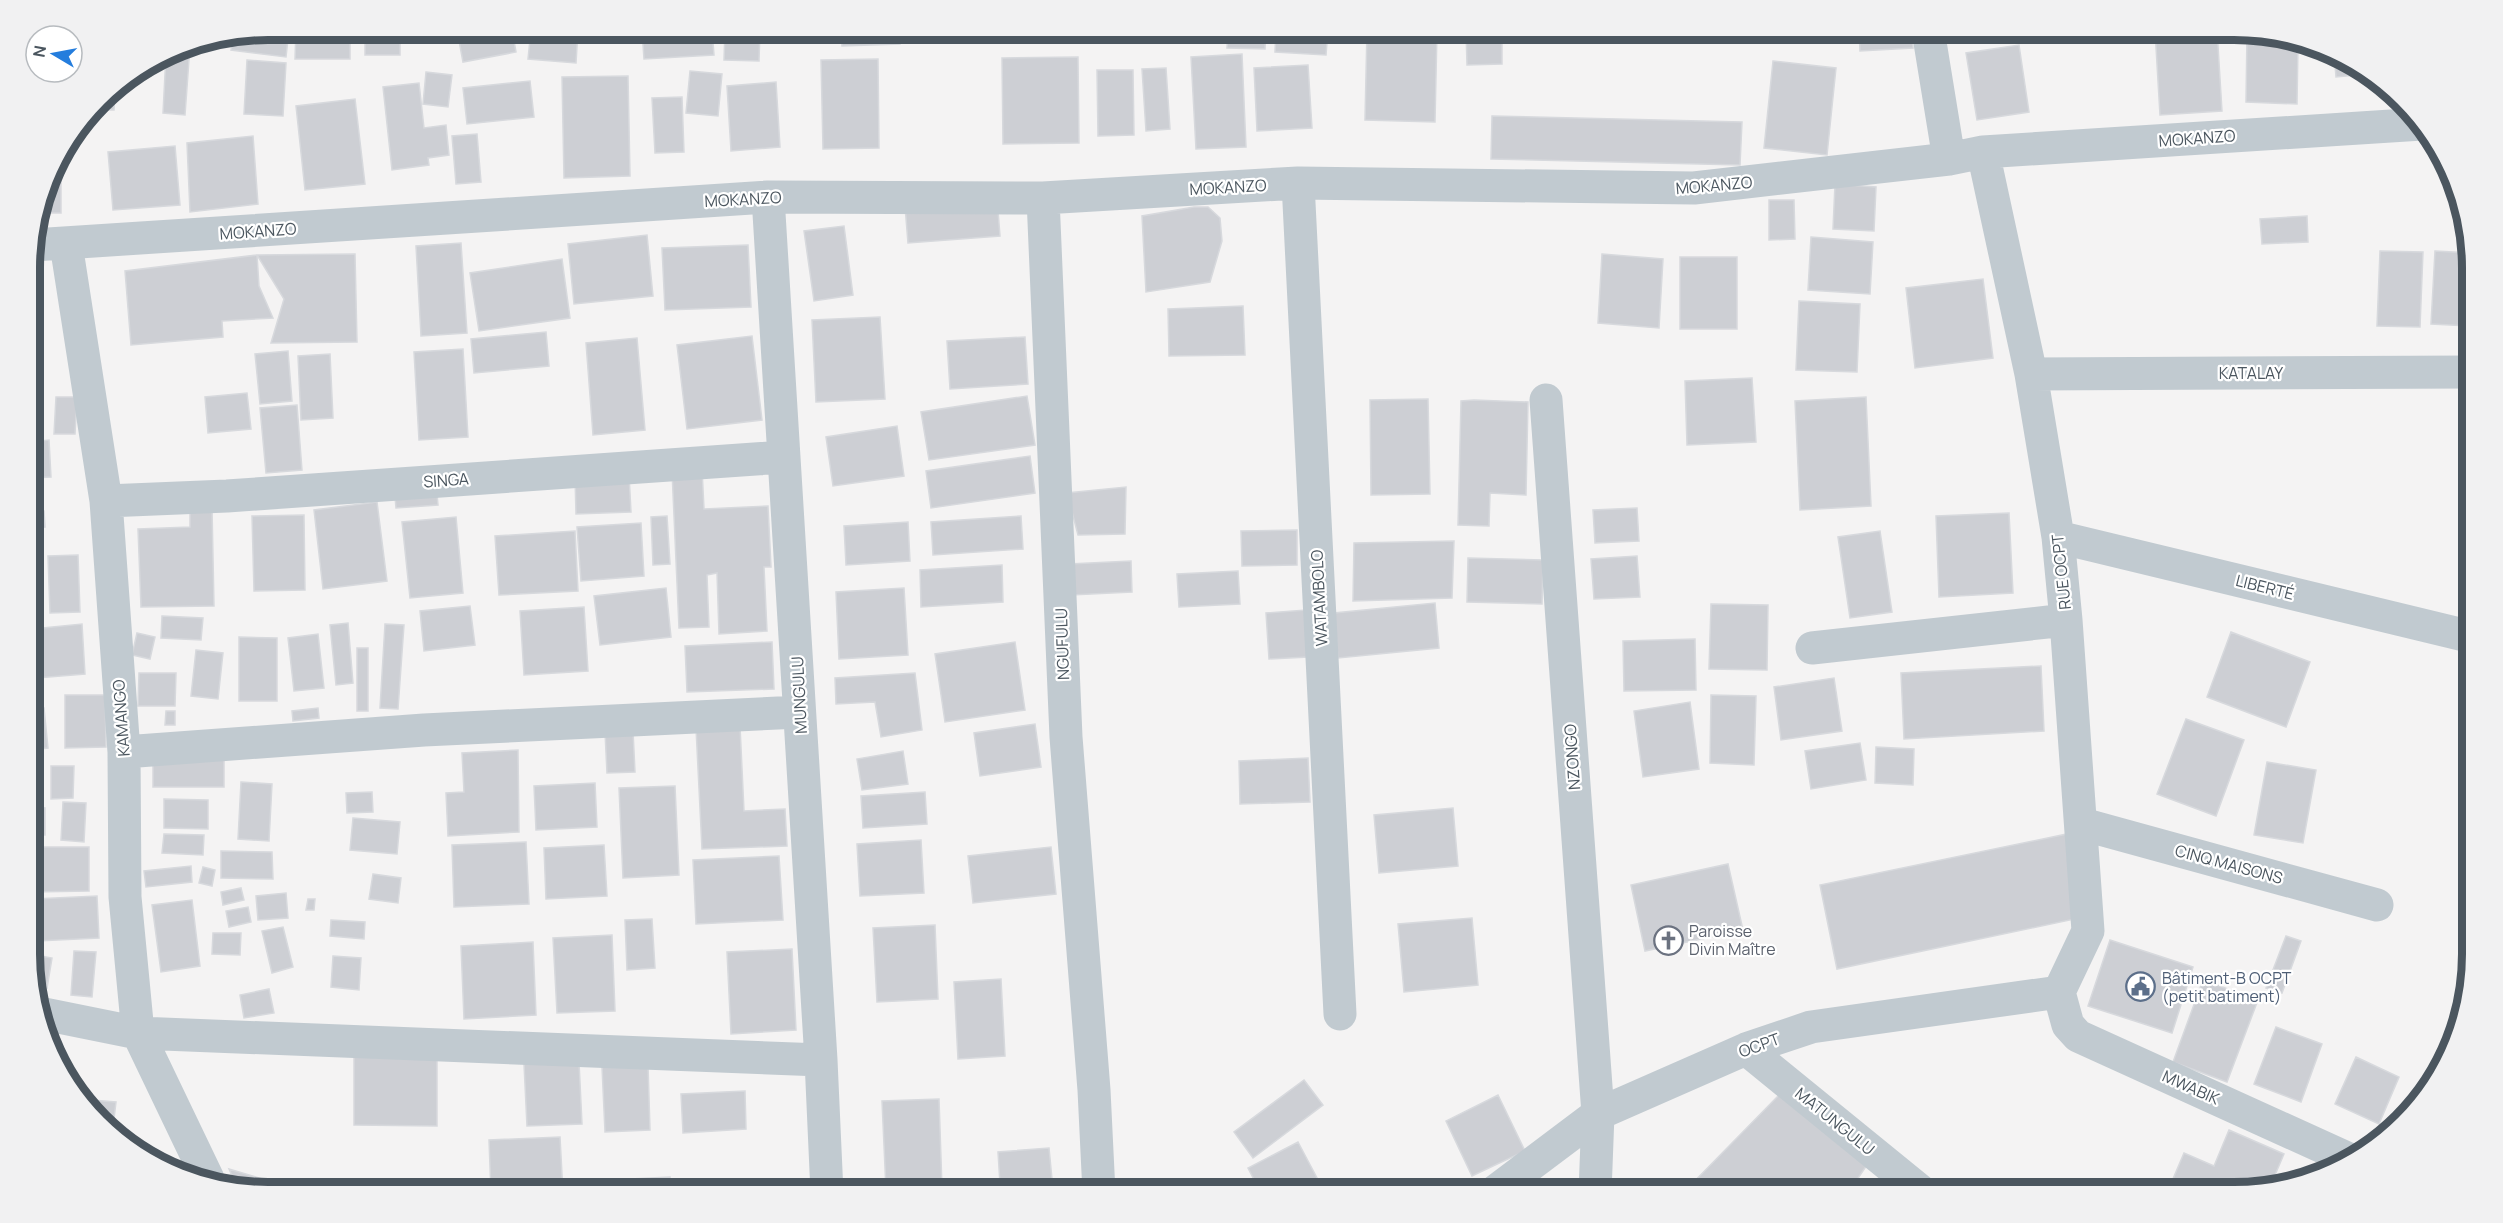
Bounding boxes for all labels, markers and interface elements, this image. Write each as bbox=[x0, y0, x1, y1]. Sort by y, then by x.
north arrow bbox=[24, 24, 84, 84]
text: N bbox=[27, 44, 51, 59]
street label: MOKANZO bbox=[2158, 124, 2237, 152]
street label: MOKANZO bbox=[1675, 171, 1754, 199]
street label: MOKANZO bbox=[1189, 174, 1267, 200]
street label: MOKANZO bbox=[704, 186, 782, 212]
street label: MOKANZO bbox=[219, 217, 298, 245]
street label: KATALAY bbox=[2219, 362, 2283, 384]
street label: SINGA bbox=[422, 467, 470, 493]
street label: RUE OCPT bbox=[2046, 533, 2076, 611]
street label: WATAMBOLO bbox=[1305, 549, 1333, 647]
street label: LIBERTÉ bbox=[2233, 569, 2297, 605]
street label: NGUFULU bbox=[1050, 608, 1074, 680]
street label: MUNGULU bbox=[786, 656, 812, 734]
street label: KAMANGO bbox=[107, 678, 135, 757]
street label: NZONGO bbox=[1559, 723, 1585, 791]
street label: CINQ MAISONS bbox=[2173, 839, 2285, 889]
place label: Paroisse Divin Maître bbox=[1689, 920, 1776, 960]
church icon: Paroisse Divin Maître bbox=[1652, 924, 1684, 956]
place label: Bâtiment-B OCPT (petit batiment) bbox=[2162, 967, 2292, 1007]
public building icon: Bâtiment-B OCPT (petit batiment) bbox=[2125, 971, 2157, 1003]
street label: OCPT bbox=[1735, 1027, 1783, 1063]
street label: MWABIK bbox=[2159, 1065, 2224, 1110]
street label: MATUNGULU bbox=[1791, 1082, 1879, 1160]

